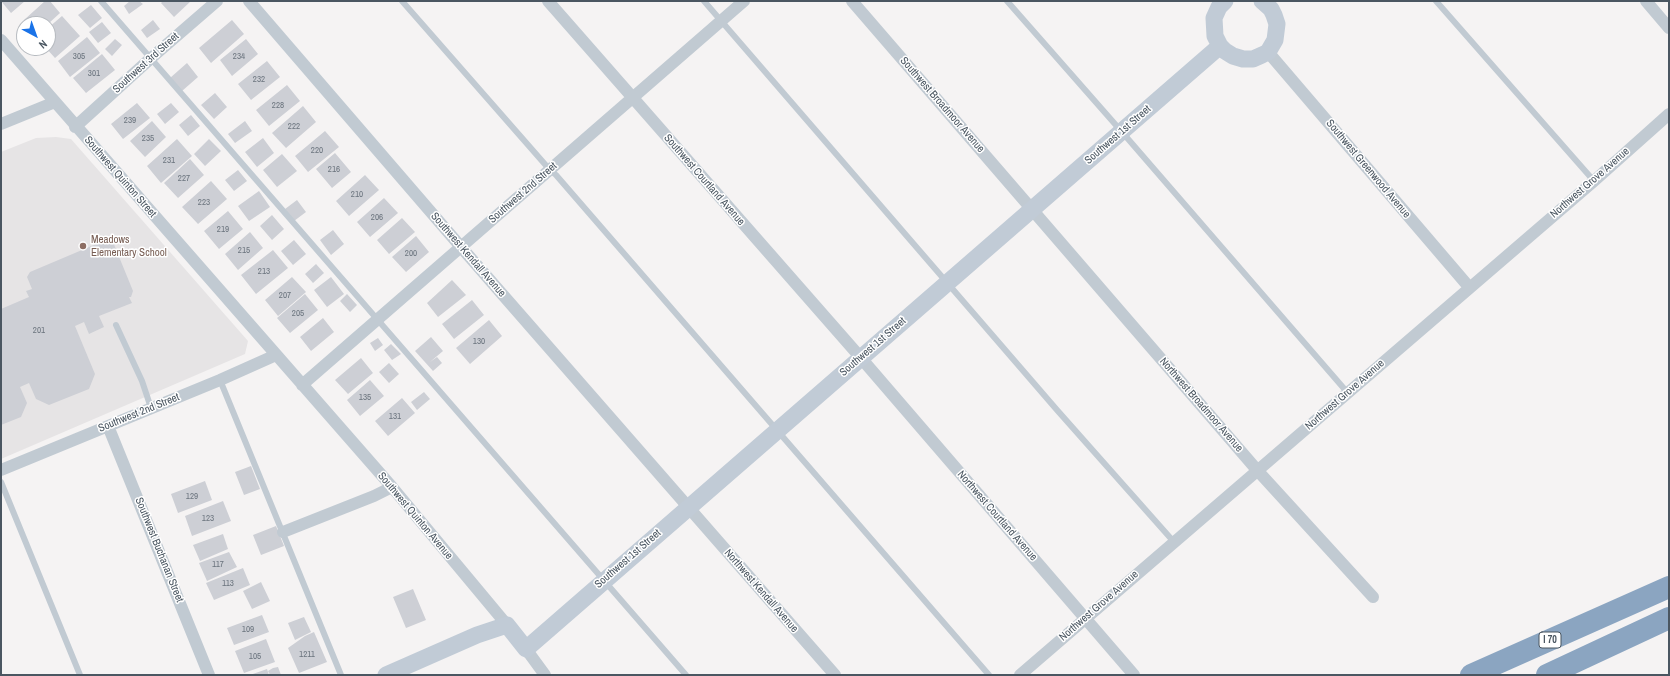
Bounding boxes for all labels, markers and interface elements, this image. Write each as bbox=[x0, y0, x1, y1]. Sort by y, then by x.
north arrow bbox=[16, 16, 56, 56]
street label: Southwest 3rd Street bbox=[110, 30, 182, 96]
text: N bbox=[36, 37, 50, 52]
house number: 305 bbox=[73, 52, 85, 62]
house number: 234 bbox=[233, 52, 245, 62]
street label: Southwest Broadmoor Avenue bbox=[897, 55, 987, 155]
house number: 301 bbox=[88, 69, 100, 79]
house number: 232 bbox=[253, 75, 265, 85]
house number: 228 bbox=[272, 101, 284, 111]
street label: Southwest 1st Street bbox=[1082, 103, 1154, 167]
house number: 239 bbox=[124, 116, 136, 126]
street label: Southwest Greenwood Avenue bbox=[1323, 117, 1413, 221]
house number: 222 bbox=[288, 122, 300, 132]
street label: Southwest Courtland Avenue bbox=[661, 132, 747, 228]
street label: Southwest Quinton Street bbox=[81, 134, 159, 220]
house number: 235 bbox=[142, 134, 154, 144]
street label: Northwest Grove Avenue bbox=[1548, 145, 1632, 221]
house number: 220 bbox=[311, 146, 323, 156]
house number: 231 bbox=[163, 156, 175, 166]
street label: Southwest 2nd Street bbox=[486, 160, 560, 226]
house number: 216 bbox=[328, 165, 340, 175]
house number: 227 bbox=[178, 174, 190, 184]
house number: 210 bbox=[351, 190, 363, 200]
house number: 223 bbox=[198, 198, 210, 208]
street label: Southwest Kendall Avenue bbox=[428, 210, 508, 300]
house number: 206 bbox=[371, 213, 383, 223]
house number: 219 bbox=[217, 225, 229, 235]
place label: Meadows Elementary School bbox=[91, 233, 167, 259]
marker: Meadows Elementary School bbox=[78, 241, 88, 251]
house number: 215 bbox=[238, 246, 250, 256]
house number: 200 bbox=[405, 249, 417, 259]
house number: 213 bbox=[258, 267, 270, 277]
house number: 207 bbox=[279, 291, 291, 301]
house number: 205 bbox=[292, 309, 304, 319]
street label: Southwest 1st Street bbox=[837, 315, 909, 379]
house number: 201 bbox=[33, 326, 45, 336]
house number: 130 bbox=[473, 337, 485, 347]
street label: Northwest Broadmoor Avenue bbox=[1156, 355, 1246, 455]
street label: Northwest Grove Avenue bbox=[1303, 357, 1387, 433]
street label: Southwest 2nd Street bbox=[97, 391, 181, 435]
house number: 135 bbox=[359, 393, 371, 403]
house number: 131 bbox=[389, 412, 401, 422]
street label: Northwest Courtland Avenue bbox=[954, 468, 1040, 564]
street label: Southwest Quinton Avenue bbox=[375, 470, 455, 562]
house number: 129 bbox=[186, 492, 198, 502]
street label: Southwest Buchanan Street bbox=[132, 496, 186, 604]
house number: 123 bbox=[202, 514, 214, 524]
street label: Southwest 1st Street bbox=[592, 527, 664, 591]
street label: Northwest Kendall Avenue bbox=[721, 547, 801, 635]
house number: 117 bbox=[212, 560, 224, 570]
street label: Northwest Grove Avenue bbox=[1057, 568, 1141, 644]
house number: 113 bbox=[222, 579, 234, 589]
house number: 109 bbox=[242, 625, 254, 635]
road number: I 70 bbox=[1539, 632, 1561, 648]
house number: 1211 bbox=[299, 650, 315, 660]
house number: 105 bbox=[249, 652, 261, 662]

